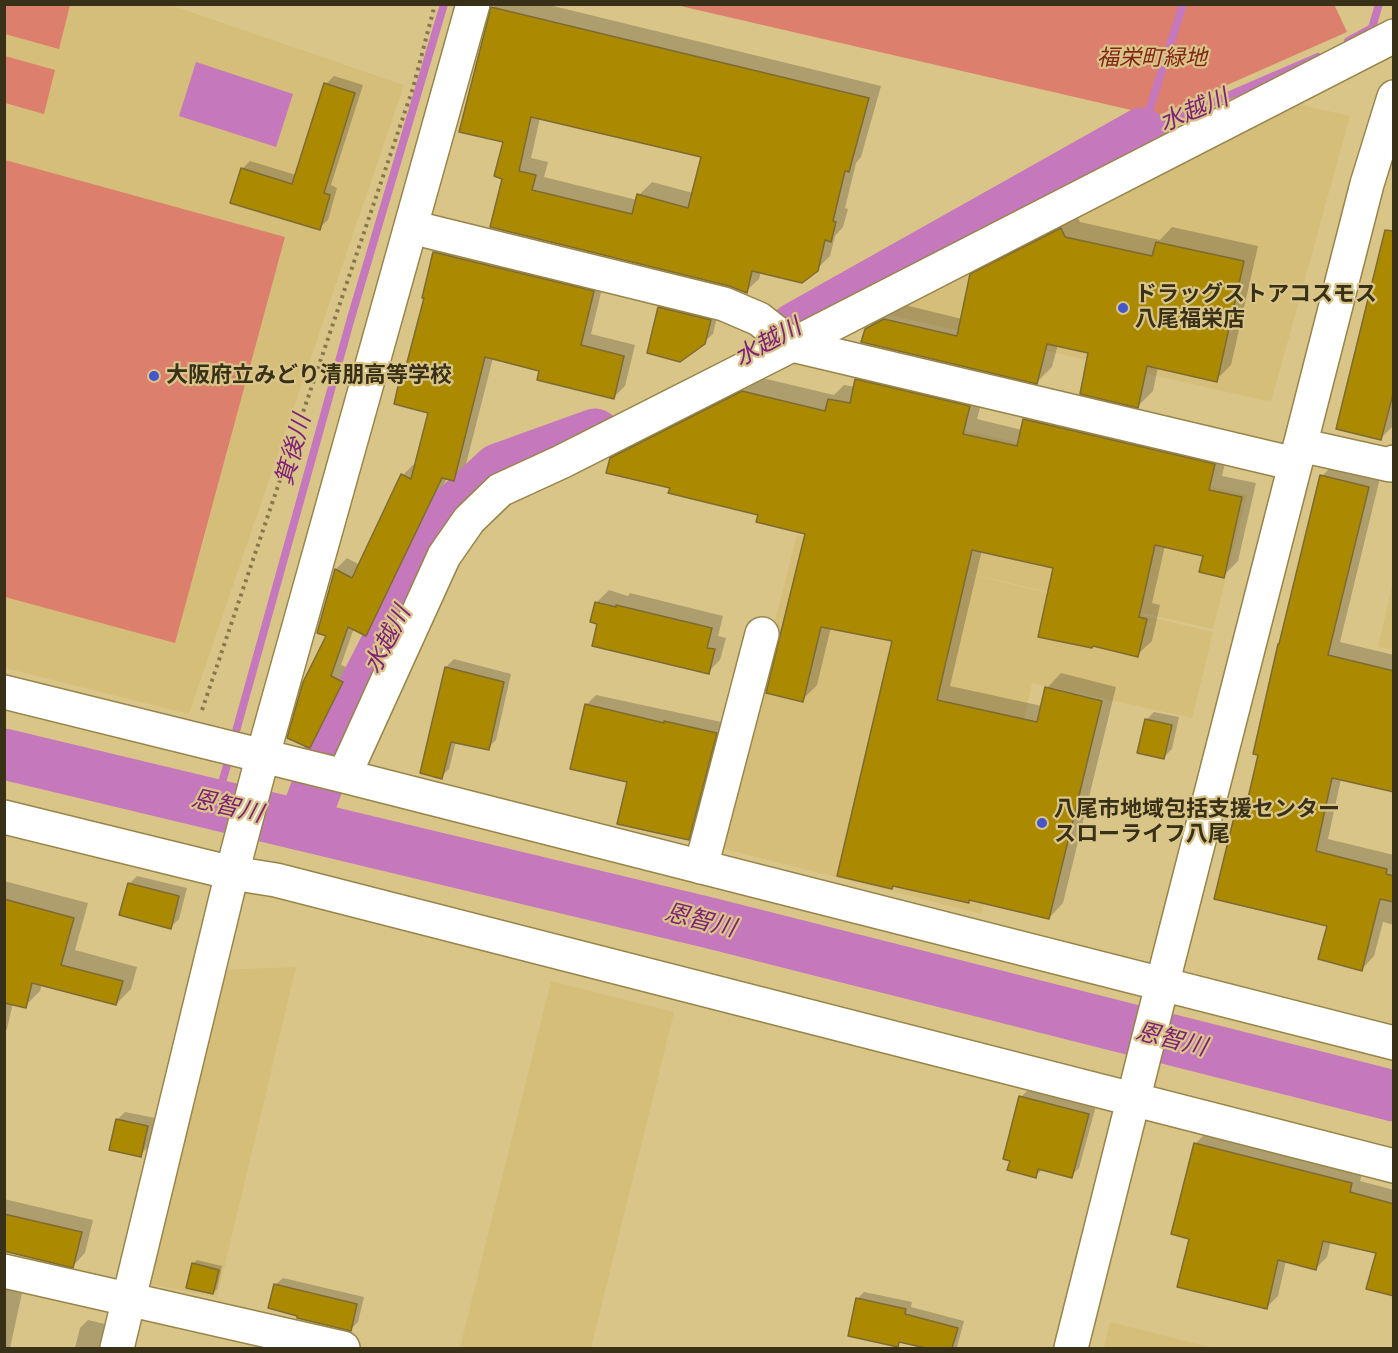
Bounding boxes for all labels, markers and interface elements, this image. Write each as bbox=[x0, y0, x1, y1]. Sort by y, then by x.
park label: 福栄町緑地 bbox=[1097, 46, 1207, 72]
water label: 水越川 bbox=[1155, 84, 1233, 138]
place label: ドラッグストアコスモス 八尾福栄店 bbox=[1135, 282, 1377, 334]
marker: ドラッグストアコスモス 八尾福栄店 bbox=[1116, 301, 1130, 315]
water label: 水越川 bbox=[730, 313, 806, 373]
place label: 大阪府立みどり清朋高等学校 bbox=[166, 363, 452, 389]
marker: 大阪府立みどり清朋高等学校 bbox=[147, 369, 161, 383]
water label: 箕後川 bbox=[271, 411, 317, 489]
water label: 水越川 bbox=[359, 601, 417, 679]
water label: 恩智川 bbox=[189, 785, 265, 829]
place label: 八尾市地域包括支援センター スローライフ八尾 bbox=[1054, 797, 1340, 848]
marker: 八尾市地域包括支援センター スローライフ八尾 bbox=[1035, 816, 1049, 830]
water label: 恩智川 bbox=[662, 898, 738, 944]
water label: 恩智川 bbox=[1133, 1017, 1209, 1063]

